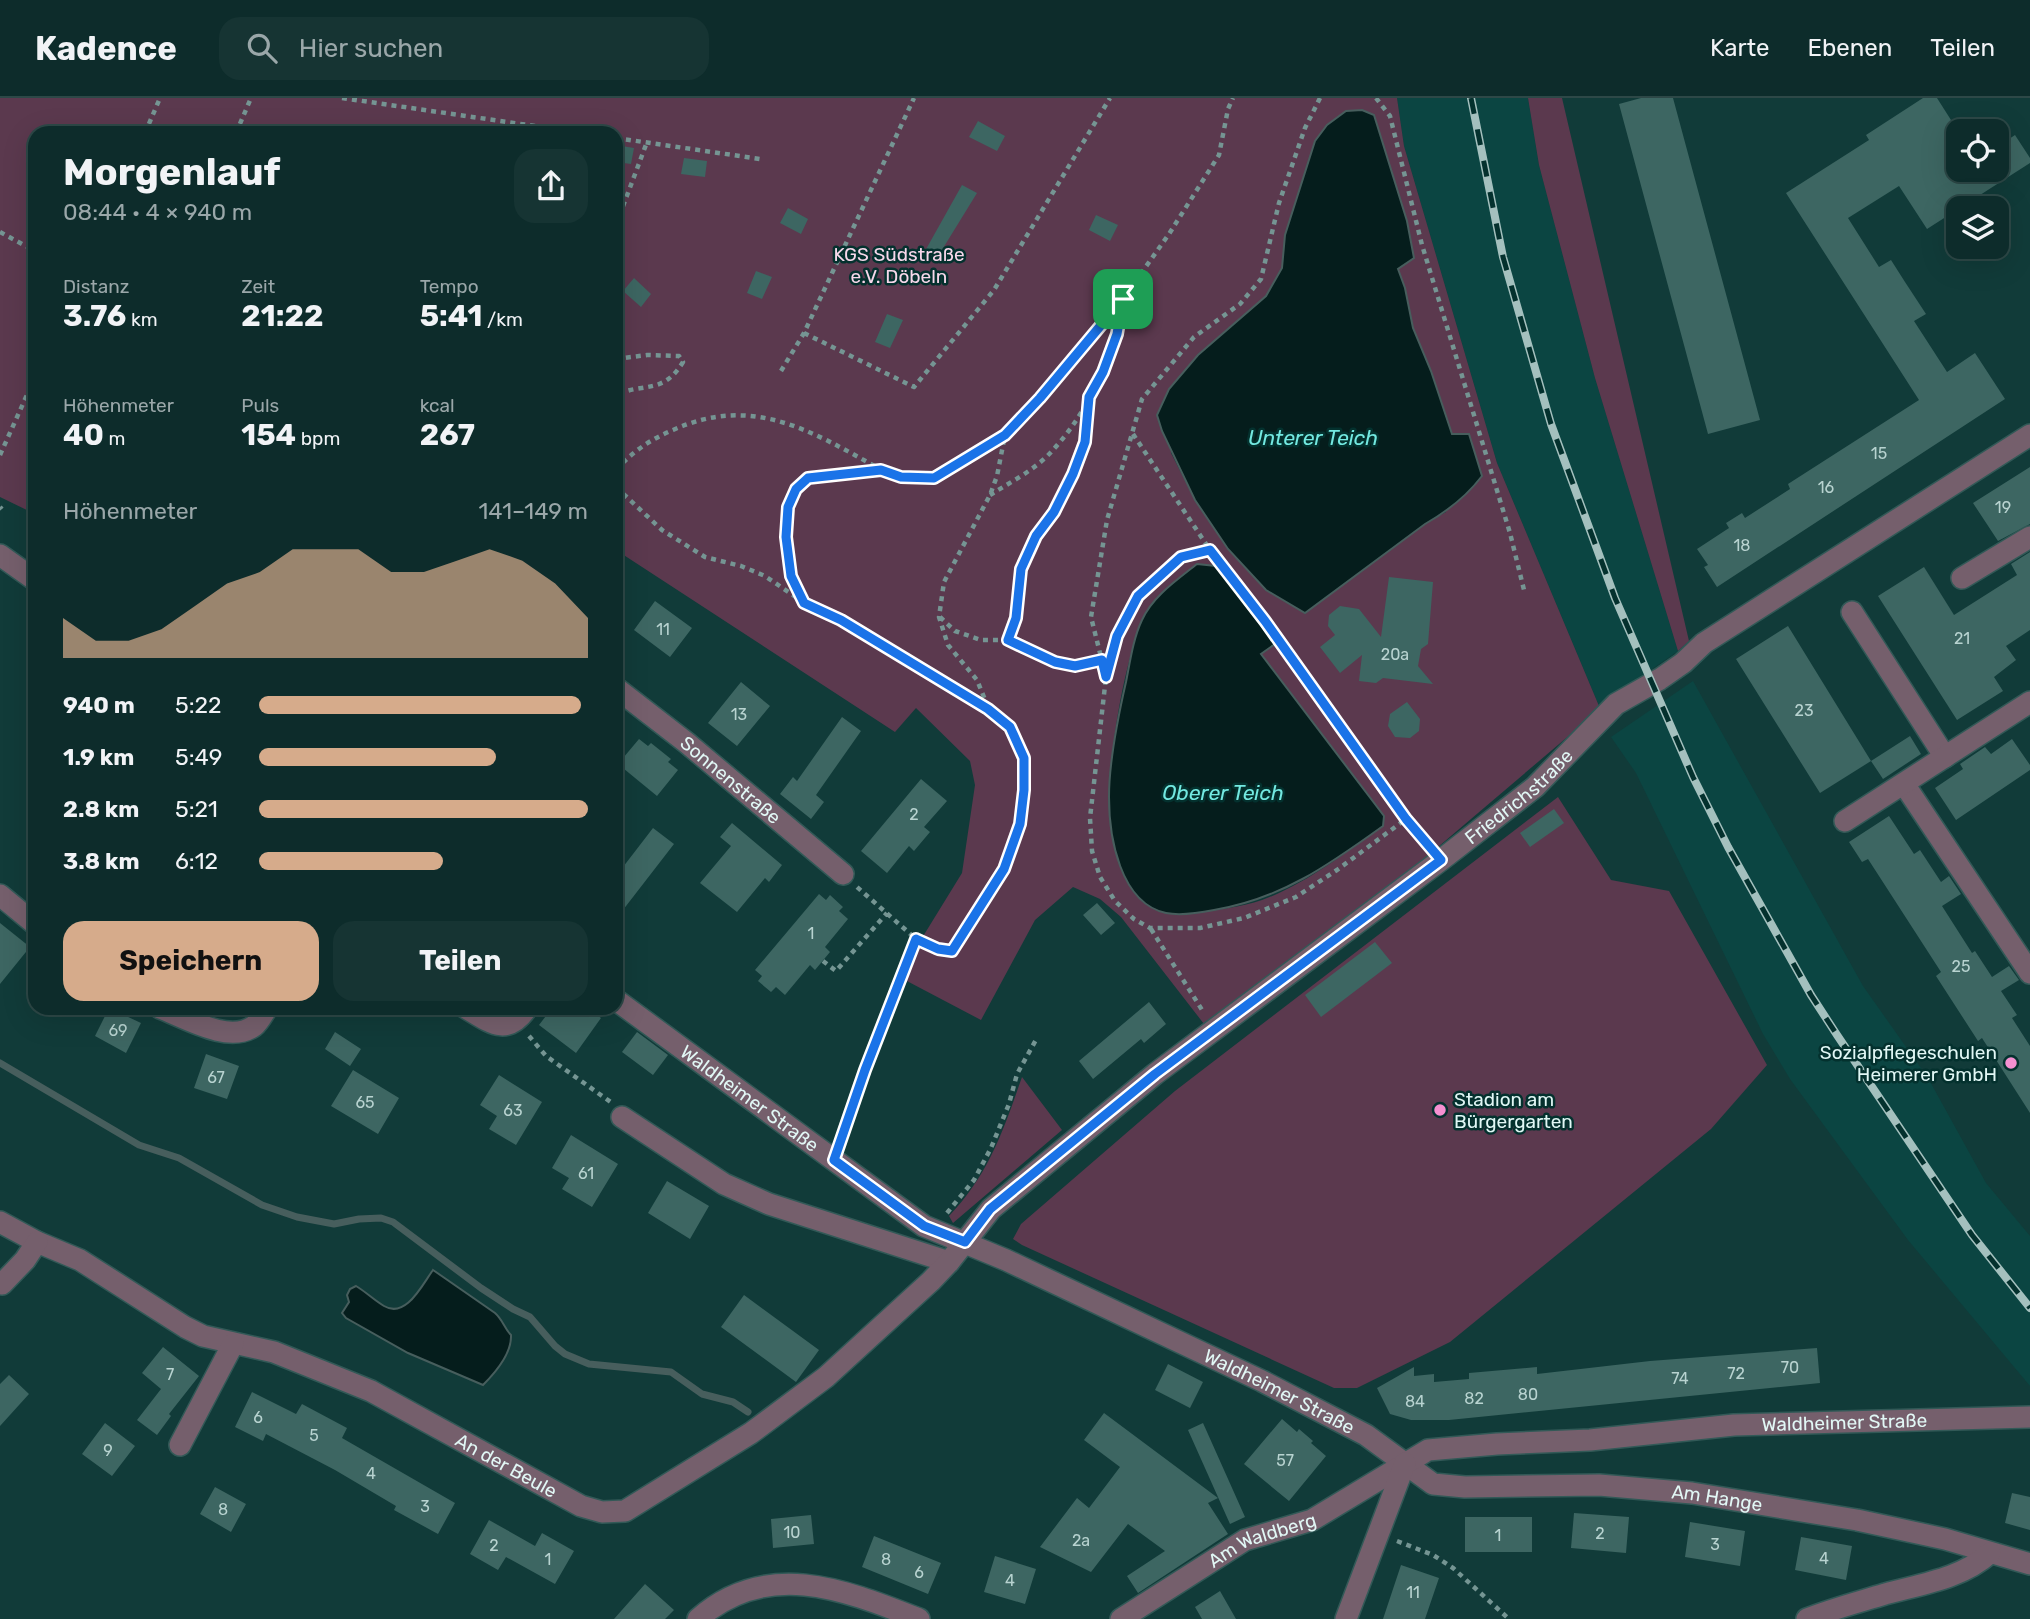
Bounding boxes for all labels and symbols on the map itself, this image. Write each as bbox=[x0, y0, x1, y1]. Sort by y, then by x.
park label: KGS Südstraße e.V. Döbeln bbox=[833, 243, 965, 288]
pin bbox=[1093, 269, 1153, 329]
water label: Unterer Teich bbox=[1248, 425, 1378, 450]
house number: 15 bbox=[1871, 444, 1887, 463]
house number: 16 bbox=[1818, 478, 1835, 497]
house number: 19 bbox=[1995, 498, 2011, 517]
house number: 18 bbox=[1733, 536, 1751, 555]
house number: 11 bbox=[656, 620, 670, 639]
house number: 21 bbox=[1954, 629, 1970, 648]
house number: 20a bbox=[1381, 645, 1409, 664]
house number: 23 bbox=[1794, 701, 1814, 720]
house number: 13 bbox=[731, 705, 747, 724]
street label: Sonnenstraße bbox=[676, 731, 786, 829]
street label: Friedrichstraße bbox=[1460, 744, 1578, 849]
water label: Oberer Teich bbox=[1162, 780, 1284, 805]
house number: 2 bbox=[909, 805, 919, 824]
house number: 1 bbox=[808, 924, 814, 943]
house number: 25 bbox=[1952, 957, 1970, 976]
house number: 69 bbox=[108, 1021, 128, 1040]
street label: Waldheimer Straße bbox=[676, 1040, 823, 1157]
place label: Sozialpflegeschulen Heimerer GmbH bbox=[1820, 1041, 1997, 1086]
marker: Sozialpflegeschulen Heimerer GmbH bbox=[2003, 1055, 2019, 1071]
house number: 67 bbox=[207, 1068, 225, 1087]
place label: Stadion am Bürgergarten bbox=[1454, 1088, 1573, 1133]
house number: 65 bbox=[355, 1093, 375, 1112]
house number: 63 bbox=[503, 1101, 523, 1120]
marker: Stadion am Bürgergarten bbox=[1432, 1102, 1448, 1118]
house number: 61 bbox=[578, 1164, 594, 1183]
street label: Waldheimer Straße bbox=[1200, 1344, 1359, 1439]
house number: 70 bbox=[1781, 1358, 1799, 1377]
house number: 72 bbox=[1727, 1364, 1745, 1383]
house number: 7 bbox=[166, 1365, 174, 1384]
house number: 74 bbox=[1671, 1369, 1689, 1388]
house number: 80 bbox=[1518, 1385, 1538, 1404]
house number: 82 bbox=[1464, 1389, 1484, 1408]
house number: 84 bbox=[1405, 1392, 1425, 1411]
house number: 6 bbox=[253, 1408, 263, 1427]
street label: Waldheimer Straße bbox=[1761, 1408, 1928, 1436]
house number: 5 bbox=[309, 1426, 319, 1445]
street label: An der Beule bbox=[452, 1428, 561, 1502]
house number: 9 bbox=[103, 1441, 113, 1460]
house number: 57 bbox=[1276, 1451, 1294, 1470]
house number: 4 bbox=[366, 1464, 376, 1483]
street label: Am Hange bbox=[1671, 1480, 1764, 1516]
house number: 3 bbox=[420, 1497, 430, 1516]
house number: 8 bbox=[218, 1500, 228, 1519]
street label: Am Waldberg bbox=[1204, 1508, 1319, 1572]
house number: 10 bbox=[783, 1523, 801, 1542]
house number: 2 bbox=[1595, 1524, 1605, 1543]
house number: 1 bbox=[1495, 1526, 1501, 1545]
house number: 2a bbox=[1072, 1531, 1090, 1550]
house number: 3 bbox=[1710, 1535, 1720, 1554]
house number: 2 bbox=[489, 1536, 499, 1555]
house number: 4 bbox=[1819, 1549, 1829, 1568]
house number: 1 bbox=[545, 1550, 551, 1569]
house number: 8 bbox=[881, 1550, 891, 1569]
house number: 6 bbox=[914, 1563, 924, 1582]
house number: 4 bbox=[1005, 1571, 1015, 1590]
house number: 11 bbox=[1406, 1583, 1420, 1602]

